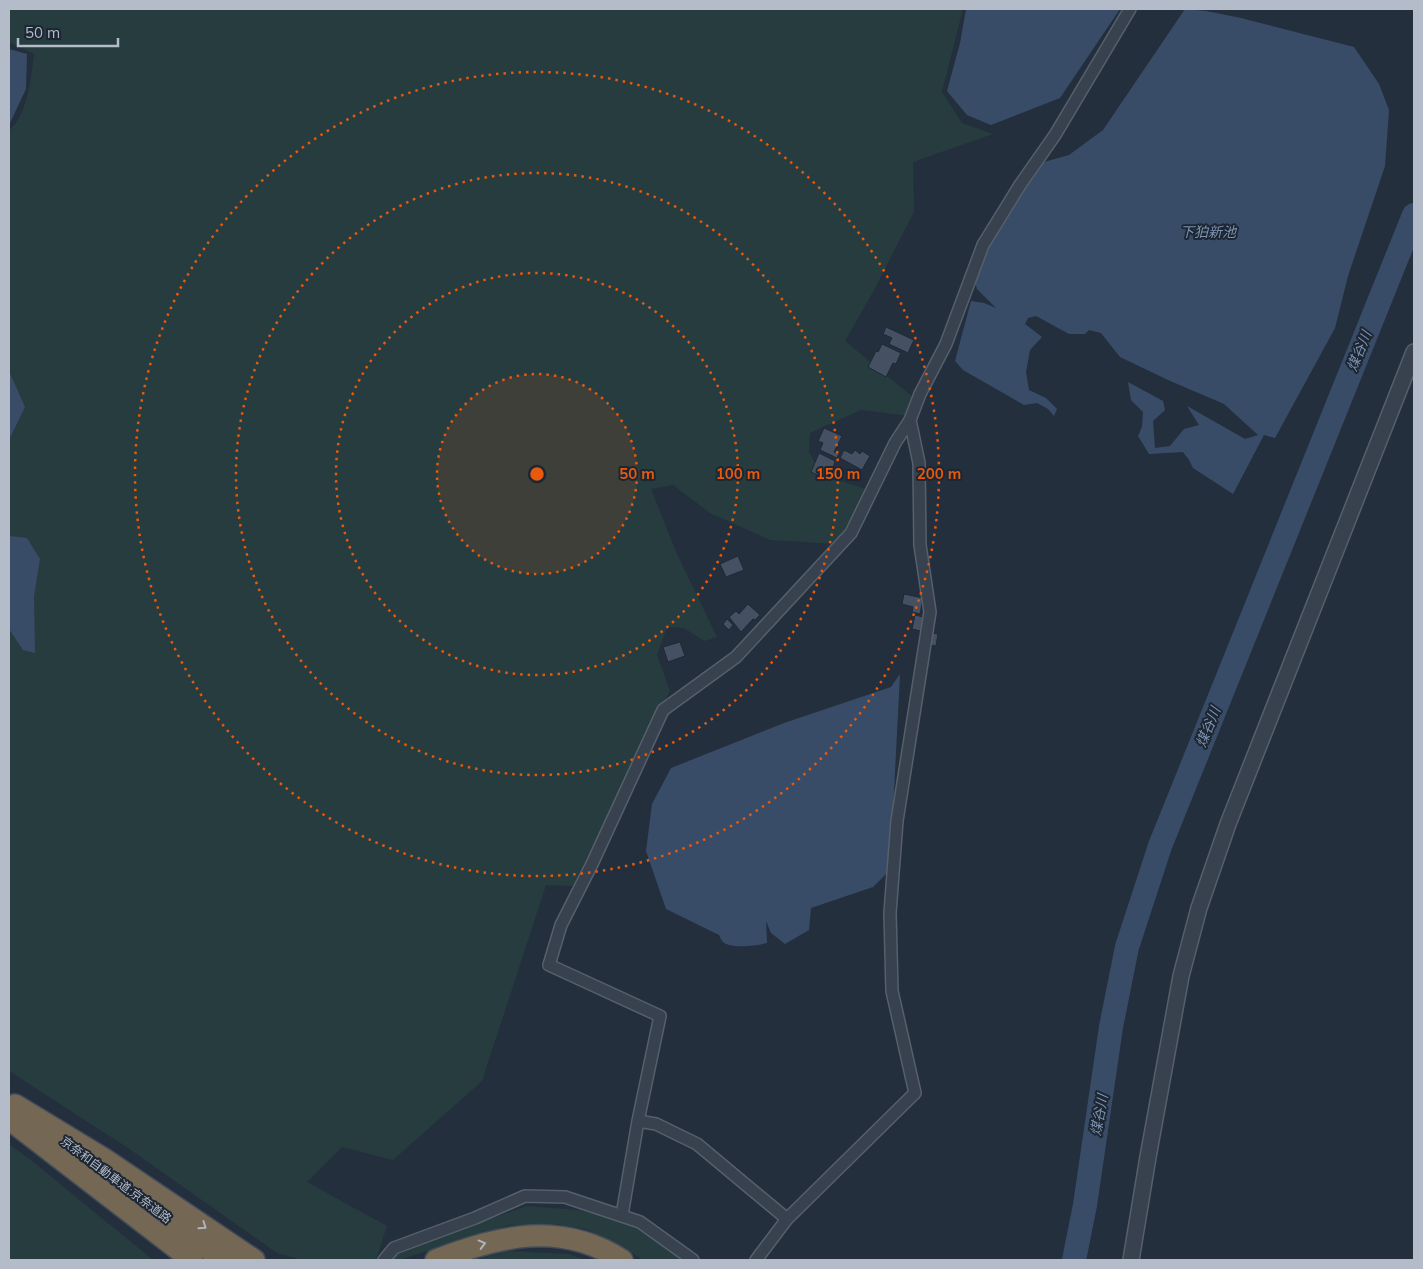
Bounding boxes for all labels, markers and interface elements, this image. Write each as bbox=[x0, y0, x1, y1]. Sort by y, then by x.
scale bar bbox=[18, 15, 118, 47]
text: 50 m bbox=[25, 23, 60, 42]
water label: 下狛新池 bbox=[1180, 223, 1238, 241]
water label: 煤谷川 bbox=[1343, 326, 1376, 374]
text: 50 m bbox=[619, 464, 655, 483]
text: 100 m bbox=[716, 464, 760, 483]
text: 150 m bbox=[816, 464, 860, 483]
text: 200 m bbox=[917, 464, 961, 483]
centre of rings bbox=[528, 465, 546, 483]
water label: 煤谷川 bbox=[1192, 702, 1225, 750]
water label: 煤谷川 bbox=[1086, 1091, 1112, 1137]
street label: 京奈和自動車道;京奈道路 bbox=[58, 1133, 175, 1226]
one-way arrow bbox=[197, 1220, 206, 1229]
one-way arrow bbox=[477, 1240, 486, 1250]

